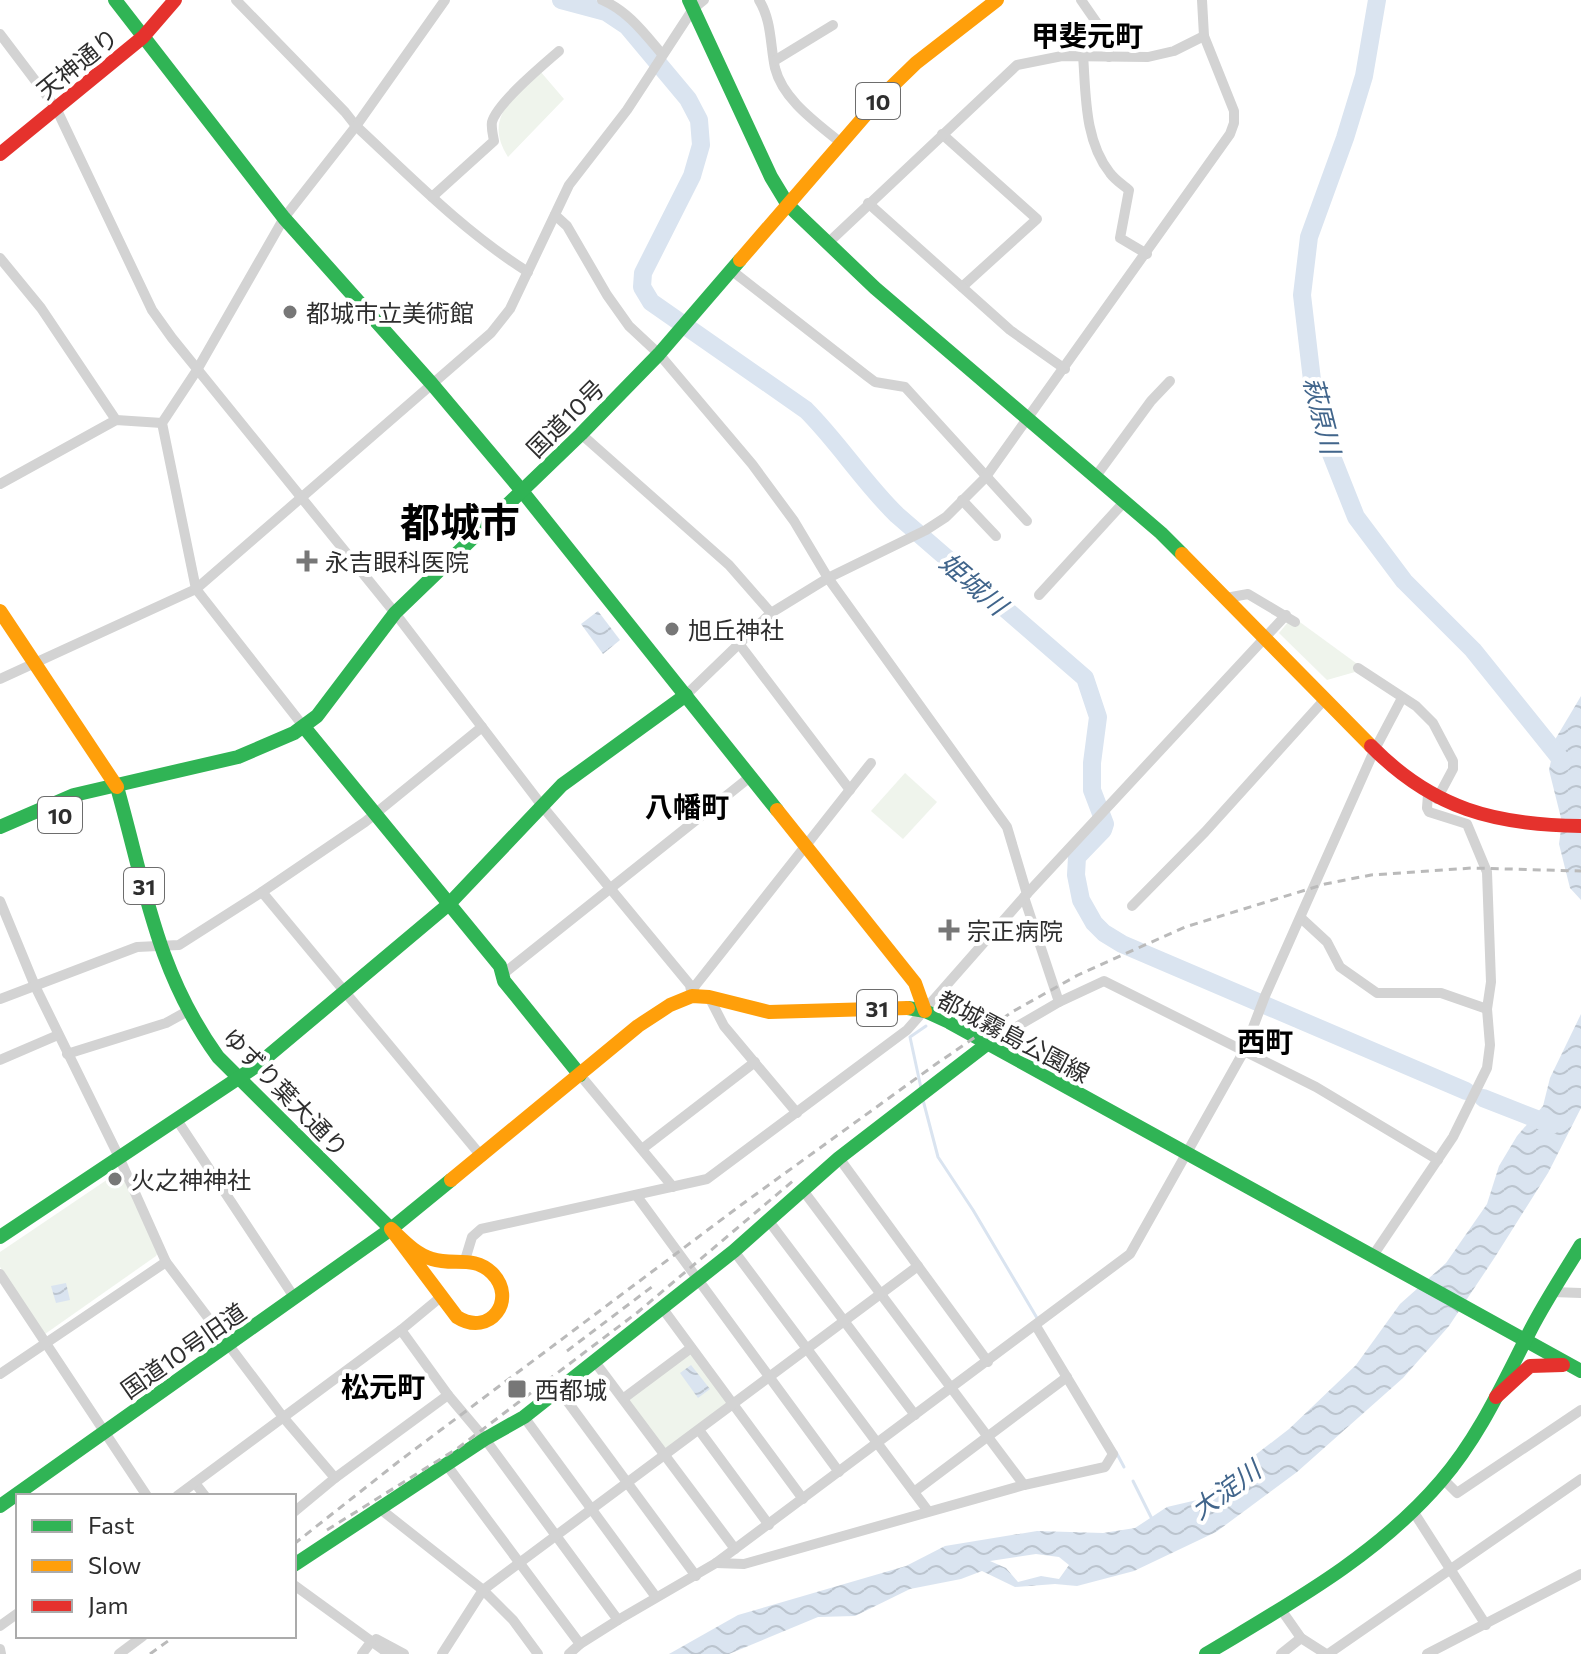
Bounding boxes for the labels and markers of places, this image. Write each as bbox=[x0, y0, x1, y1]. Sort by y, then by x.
place label: 都城市立美術館 bbox=[306, 298, 474, 327]
marker: 都城市立美術館 bbox=[281, 303, 299, 321]
place label: 永吉眼科医院 bbox=[325, 547, 469, 576]
marker: 永吉眼科医院 bbox=[296, 550, 318, 572]
place label: 旭丘神社 bbox=[688, 615, 784, 644]
marker: 旭丘神社 bbox=[663, 620, 681, 638]
place label: 宗正病院 bbox=[967, 916, 1063, 945]
marker: 宗正病院 bbox=[938, 919, 960, 941]
place label: 火之神神社 bbox=[131, 1165, 251, 1194]
marker: 火之神神社 bbox=[106, 1170, 124, 1188]
place label: 西都城 bbox=[535, 1375, 607, 1404]
marker: 西都城 bbox=[506, 1378, 528, 1400]

